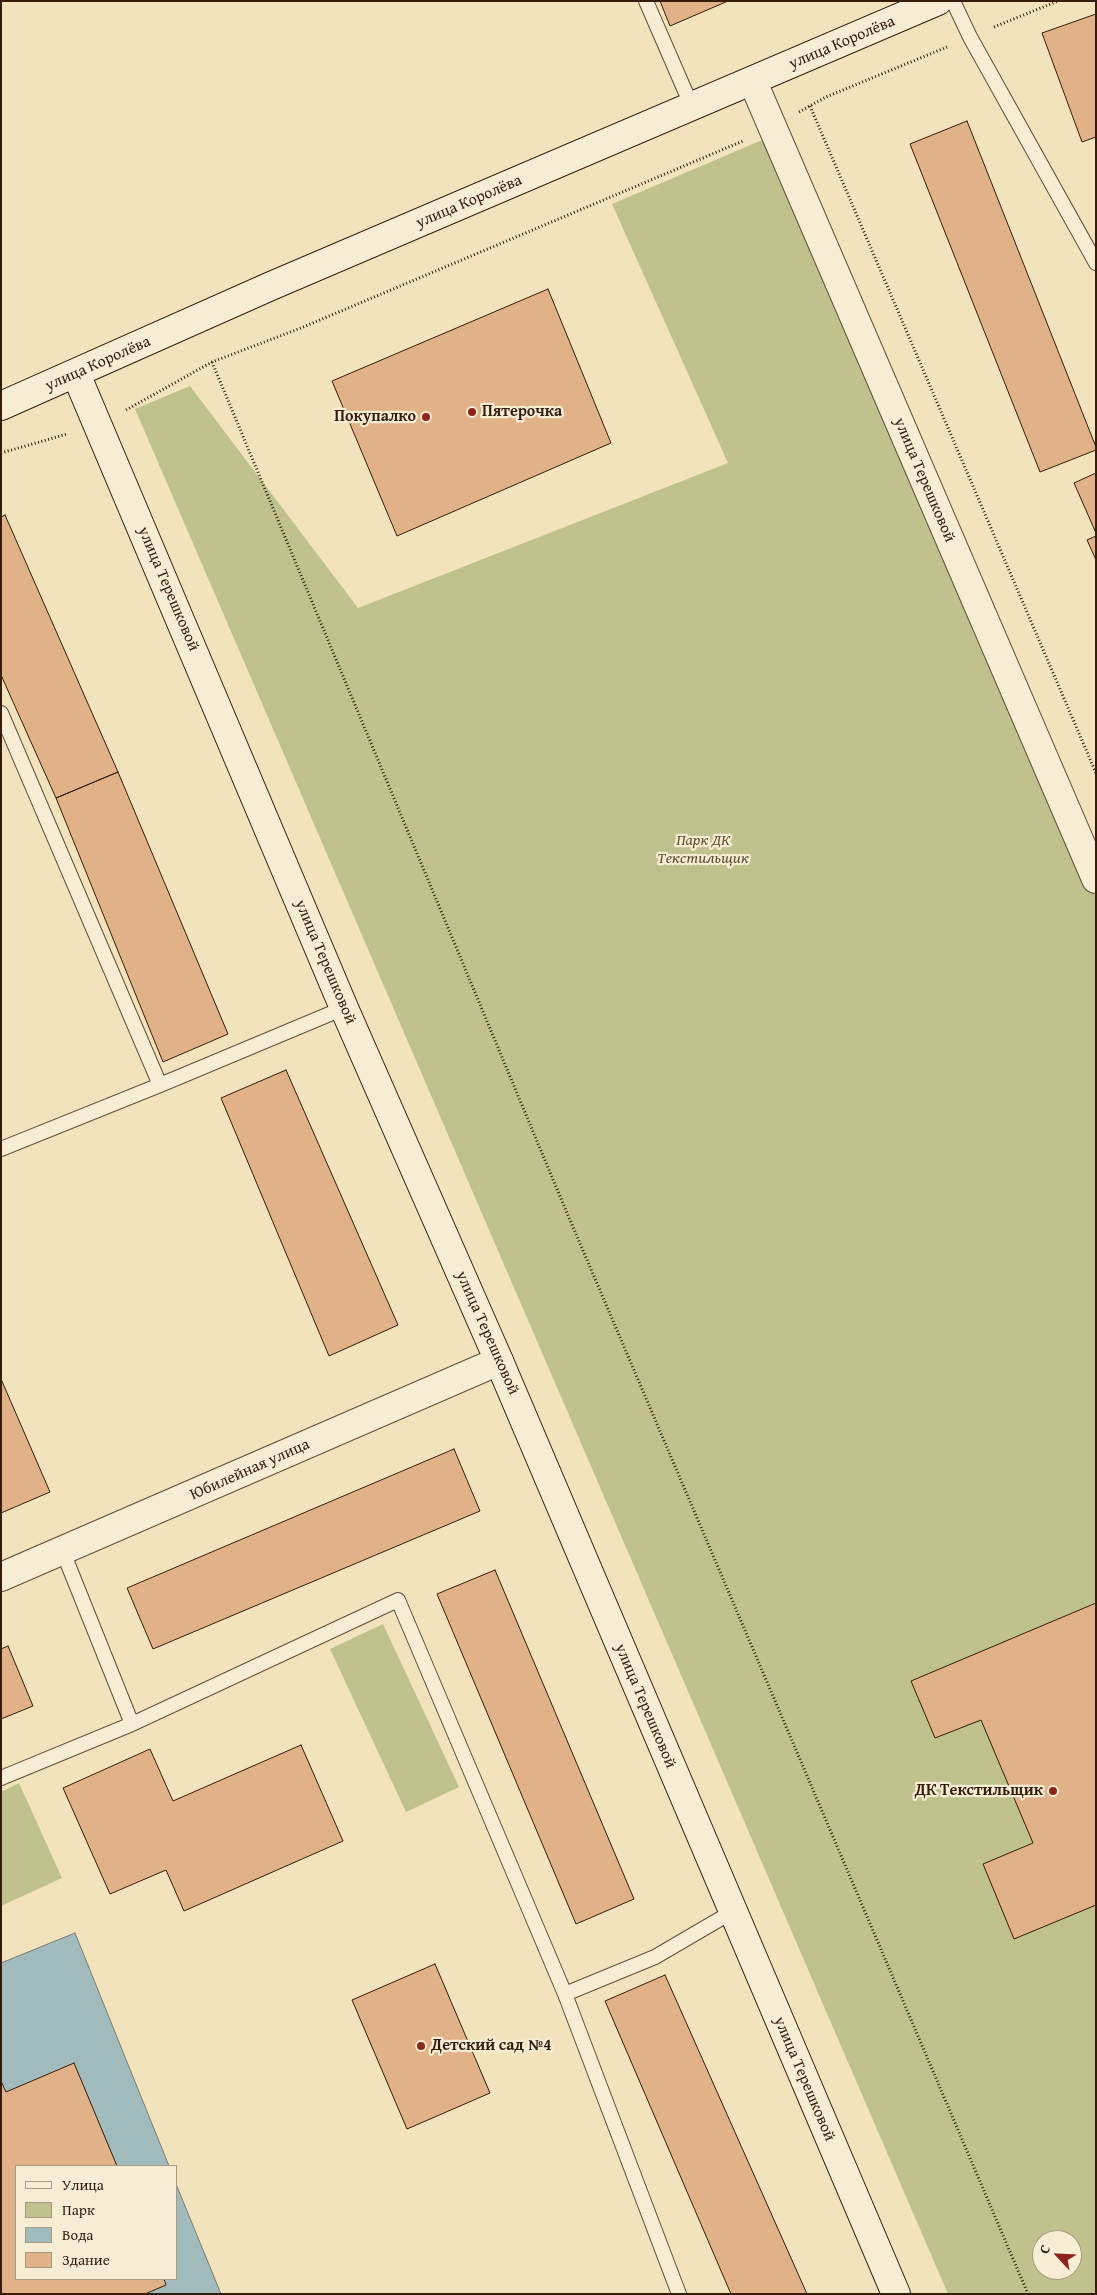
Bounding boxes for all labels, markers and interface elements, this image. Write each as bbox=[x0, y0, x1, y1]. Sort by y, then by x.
street label: улица Королёва bbox=[786, 12, 898, 74]
street label: улица Королёва bbox=[413, 171, 525, 233]
street label: улица Королёва bbox=[42, 332, 154, 396]
place label: Пятерочка bbox=[482, 402, 562, 422]
marker: Пятерочка bbox=[466, 406, 478, 418]
place label: Покупалко bbox=[334, 407, 416, 427]
marker: Покупалко bbox=[420, 411, 432, 423]
street label: улица Терешковой bbox=[889, 415, 959, 545]
street label: улица Терешковой bbox=[133, 524, 203, 654]
park label: Парк ДК Текстильщик bbox=[657, 831, 749, 869]
street label: улица Терешковой bbox=[290, 897, 360, 1027]
street label: улица Терешковой bbox=[451, 1268, 523, 1398]
street label: Юбилейная улица bbox=[187, 1435, 313, 1505]
street label: улица Терешковой bbox=[610, 1641, 680, 1771]
place label: ДК Текстильщик bbox=[915, 1781, 1043, 1801]
marker: ДК Текстильщик bbox=[1047, 1785, 1059, 1797]
street label: улица Терешковой bbox=[769, 2014, 839, 2144]
place label: Детский сад №4 bbox=[431, 2036, 552, 2056]
marker: Детский сад №4 bbox=[415, 2040, 427, 2052]
legend bbox=[15, 2165, 178, 2280]
text: Улица bbox=[62, 2174, 104, 2195]
text: Парк bbox=[62, 2199, 95, 2220]
text: Вода bbox=[62, 2224, 93, 2245]
north arrow bbox=[1032, 2230, 1082, 2280]
text: С bbox=[1034, 2241, 1055, 2257]
text: Здание bbox=[62, 2249, 110, 2270]

